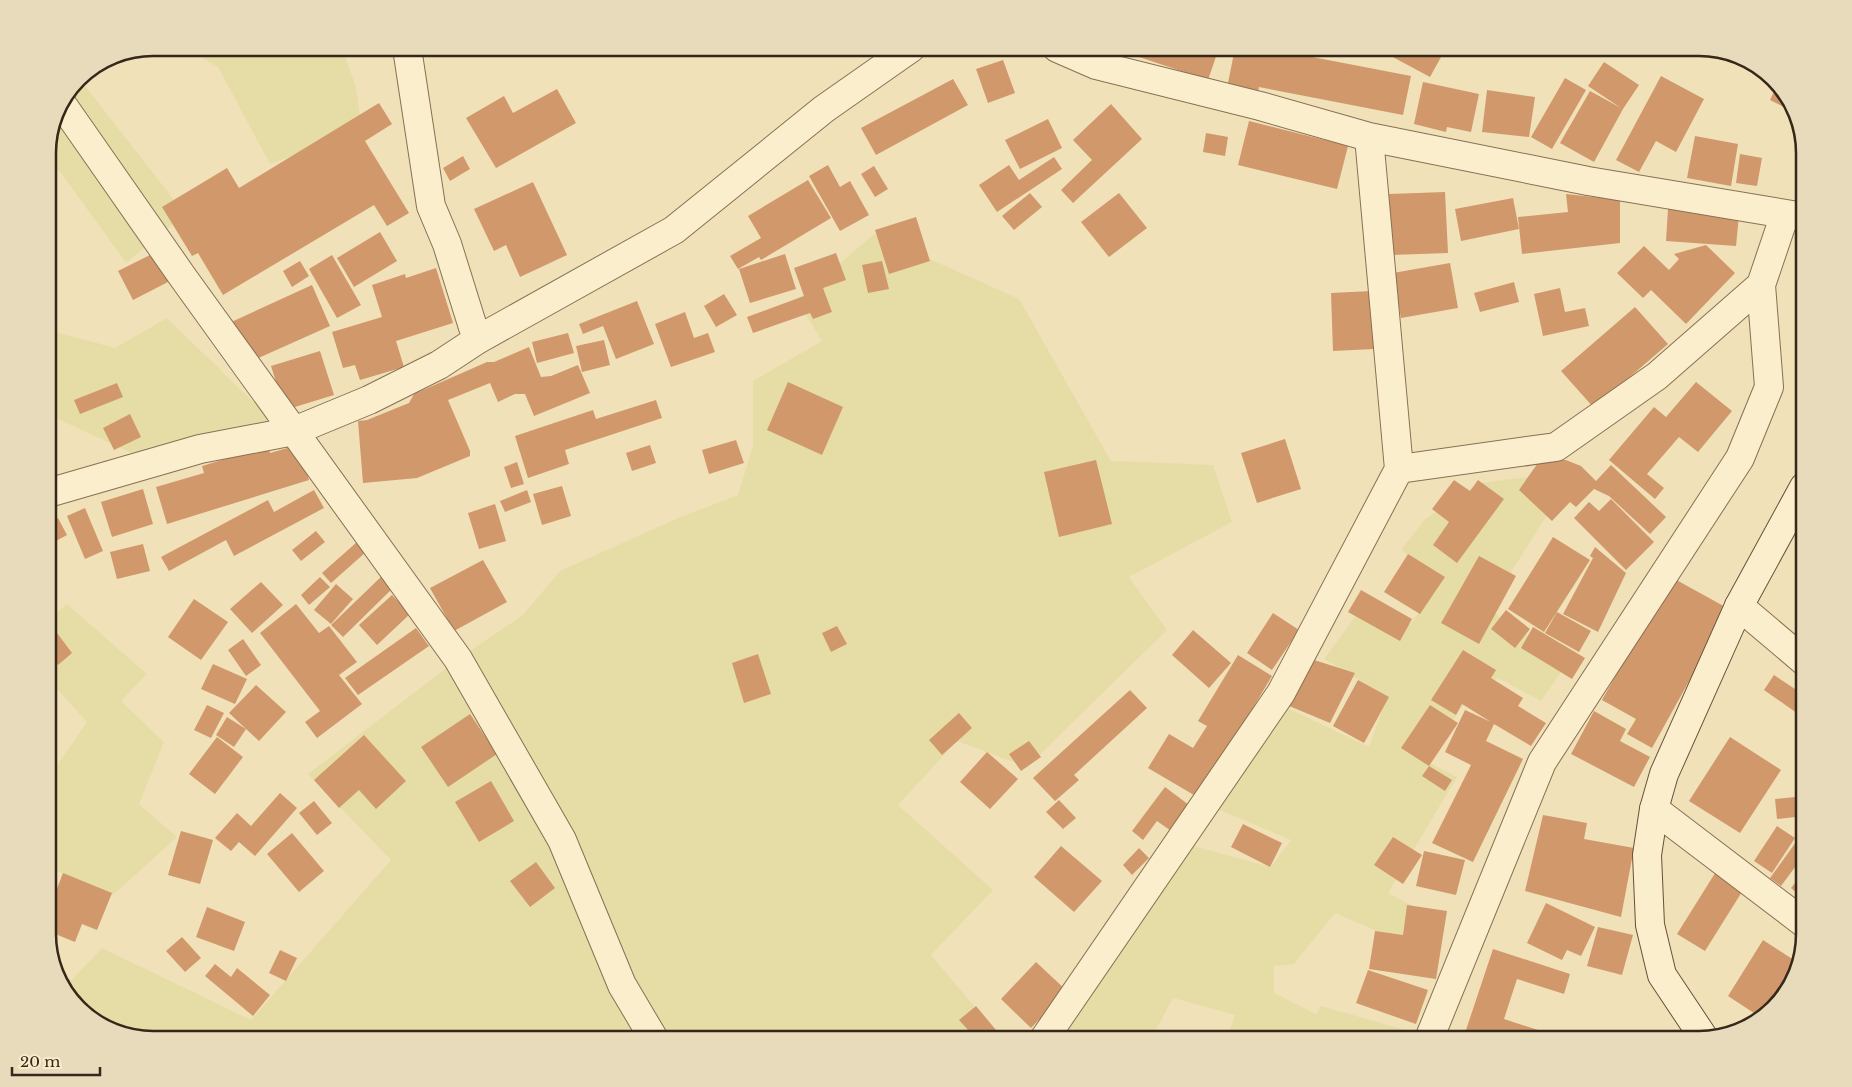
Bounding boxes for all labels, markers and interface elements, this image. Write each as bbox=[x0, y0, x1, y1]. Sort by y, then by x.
scale bar bbox=[12, 1044, 100, 1076]
text: 20 m bbox=[20, 1052, 60, 1071]

